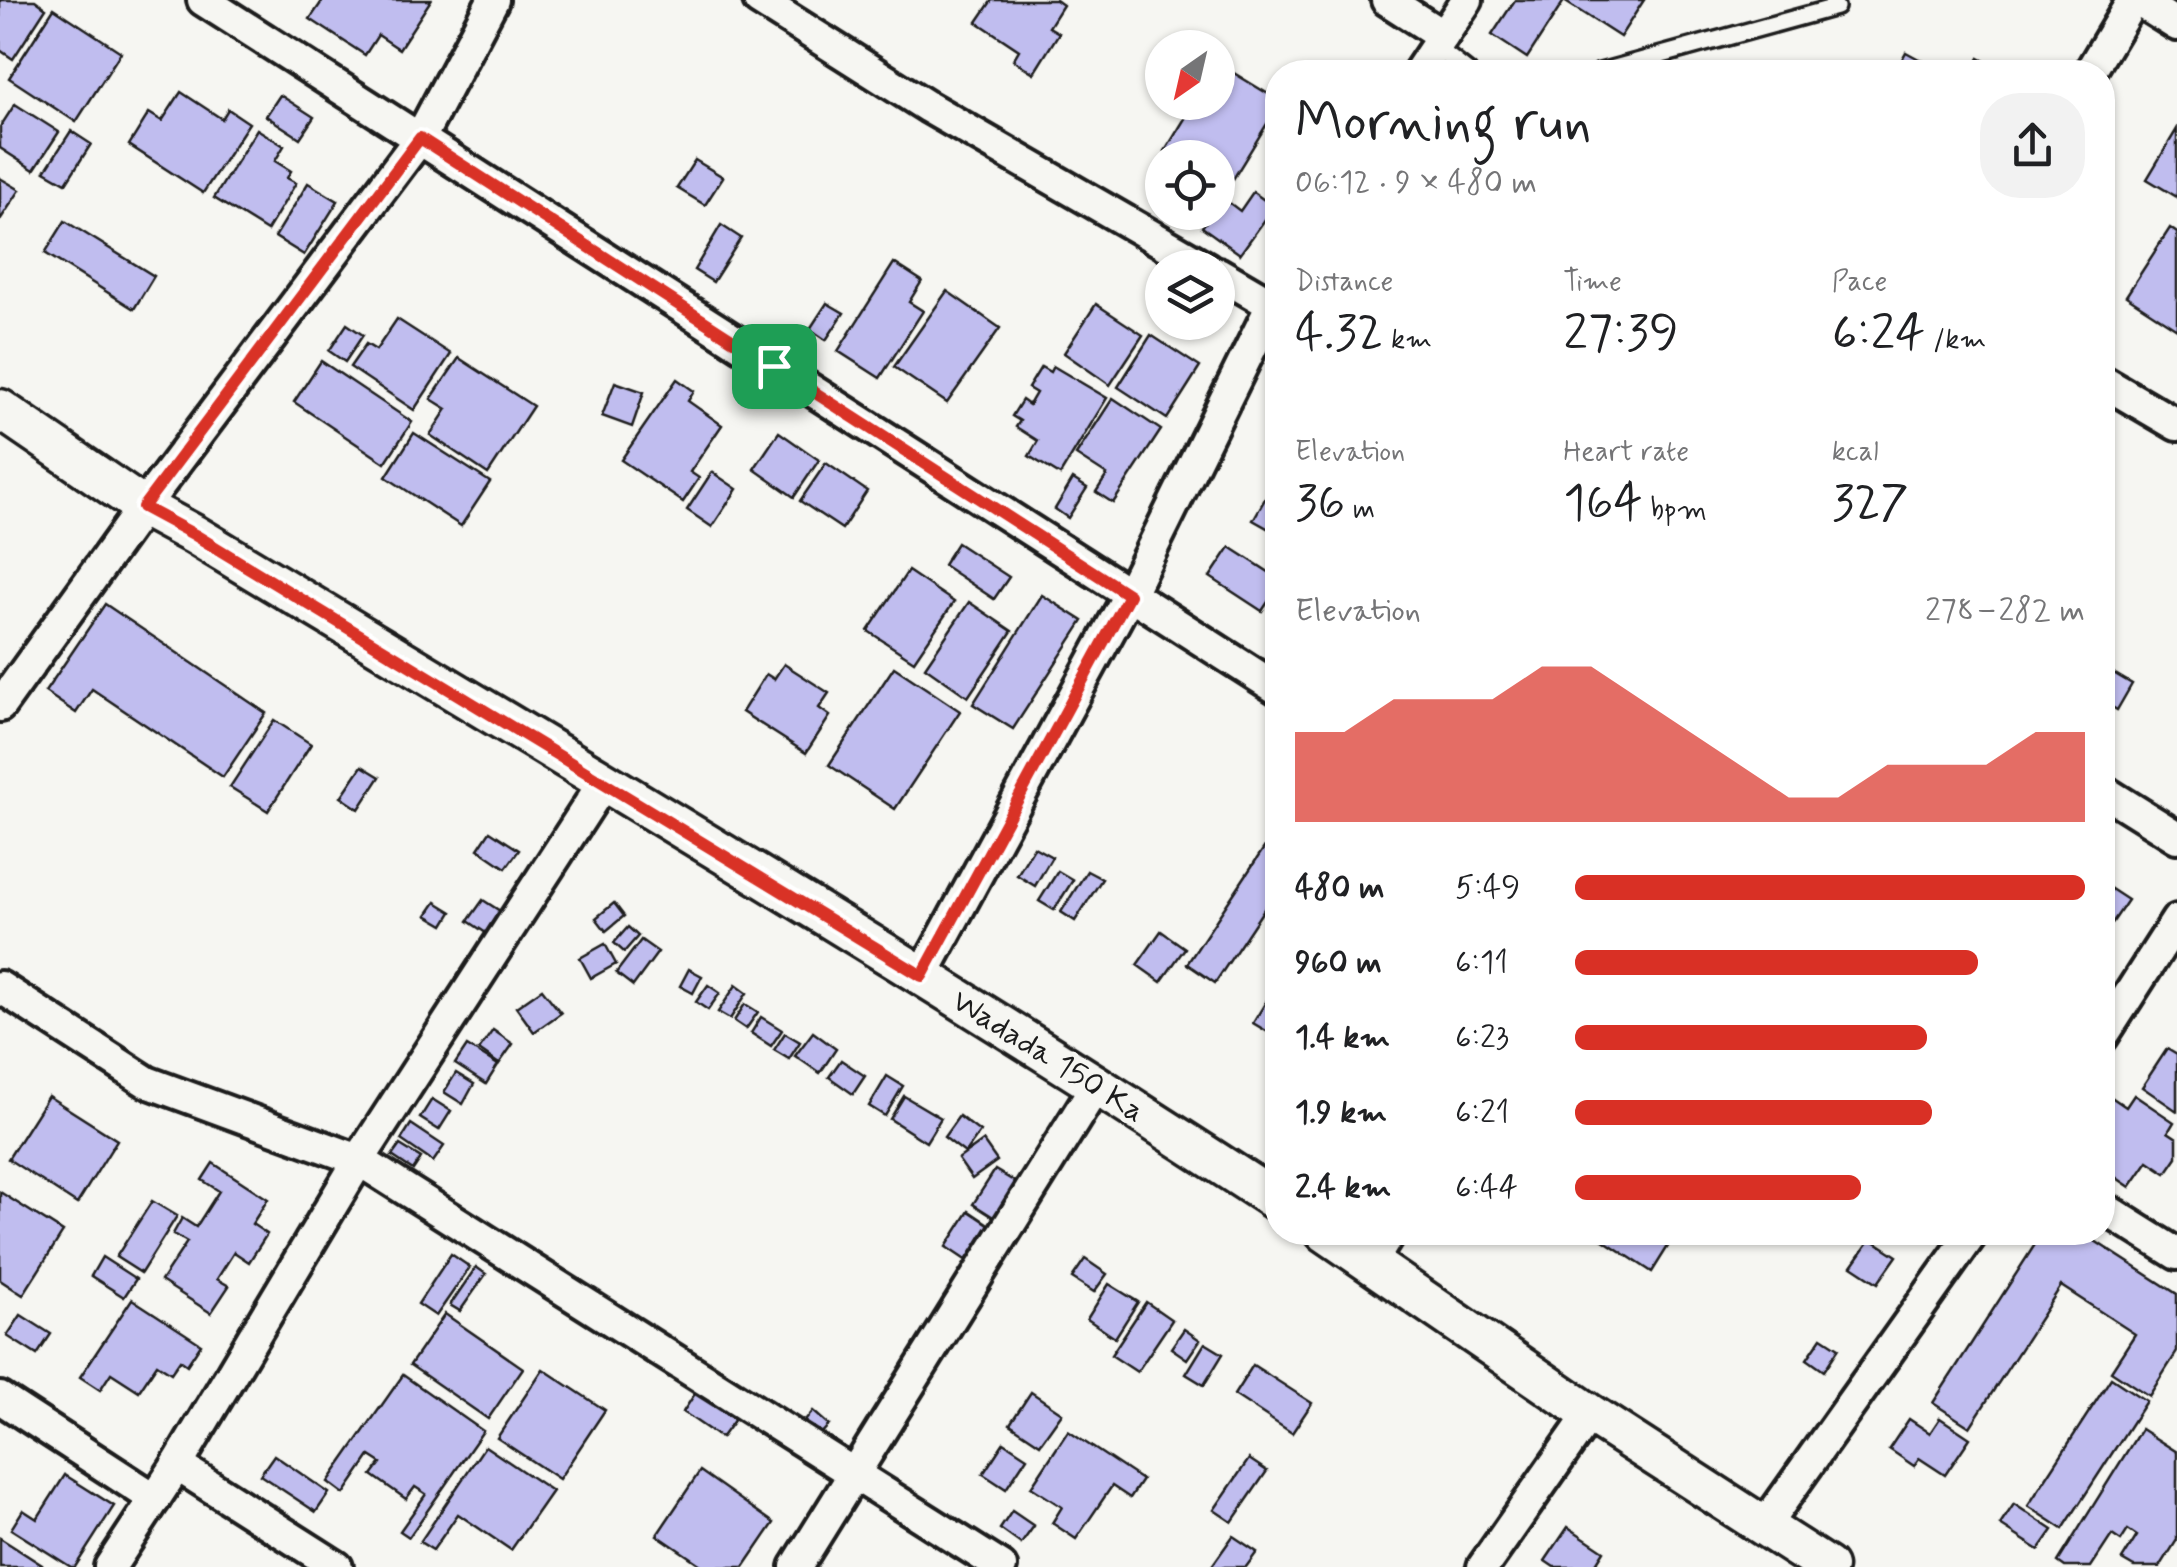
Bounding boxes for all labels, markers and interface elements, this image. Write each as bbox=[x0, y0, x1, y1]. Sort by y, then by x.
north arrow bbox=[1145, 30, 1235, 120]
map controls bbox=[1145, 30, 1235, 340]
text: Morning run bbox=[1295, 88, 1592, 160]
button: share bbox=[1980, 93, 2085, 198]
button: locate bbox=[1145, 140, 1235, 230]
text: 06:12 · 9 × 480 m bbox=[1295, 162, 1537, 204]
button: layers bbox=[1145, 250, 1235, 340]
text: Distance bbox=[1295, 264, 1393, 301]
text: Time bbox=[1563, 264, 1622, 301]
text: Pace bbox=[1832, 264, 1887, 301]
text: 4.32 bbox=[1295, 301, 1384, 367]
text: 27:39 bbox=[1563, 301, 1679, 367]
text: 6:24 bbox=[1832, 301, 1925, 367]
text: km bbox=[1384, 322, 1432, 359]
text: /km bbox=[1925, 322, 1986, 359]
pin bbox=[732, 324, 817, 409]
icon: arrive bbox=[747, 339, 802, 394]
text: Elevation bbox=[1295, 434, 1405, 471]
text: Heart rate bbox=[1563, 434, 1689, 471]
text: kcal bbox=[1832, 434, 1879, 471]
text: 36 bbox=[1295, 471, 1345, 537]
text: 164 bbox=[1563, 471, 1643, 537]
text: 327 bbox=[1832, 471, 1909, 537]
text: m bbox=[1345, 492, 1375, 529]
text: bpm bbox=[1643, 492, 1707, 529]
text: Elevation bbox=[1295, 590, 1421, 632]
text: 278–282 m bbox=[1925, 590, 2085, 632]
text: 480 m bbox=[1295, 867, 1385, 909]
text: 5:49 bbox=[1455, 867, 1520, 909]
text: 960 m bbox=[1295, 942, 1382, 984]
text: 6:11 bbox=[1455, 942, 1508, 984]
street label: Wadada 150 Ka bbox=[944, 981, 1152, 1133]
text: 1.4 km bbox=[1295, 1017, 1390, 1059]
text: 6:23 bbox=[1455, 1017, 1509, 1059]
text: 1.9 km bbox=[1295, 1092, 1387, 1134]
text: 6:21 bbox=[1455, 1092, 1509, 1134]
text: 2.4 km bbox=[1295, 1167, 1391, 1209]
text: 6:44 bbox=[1455, 1167, 1518, 1209]

